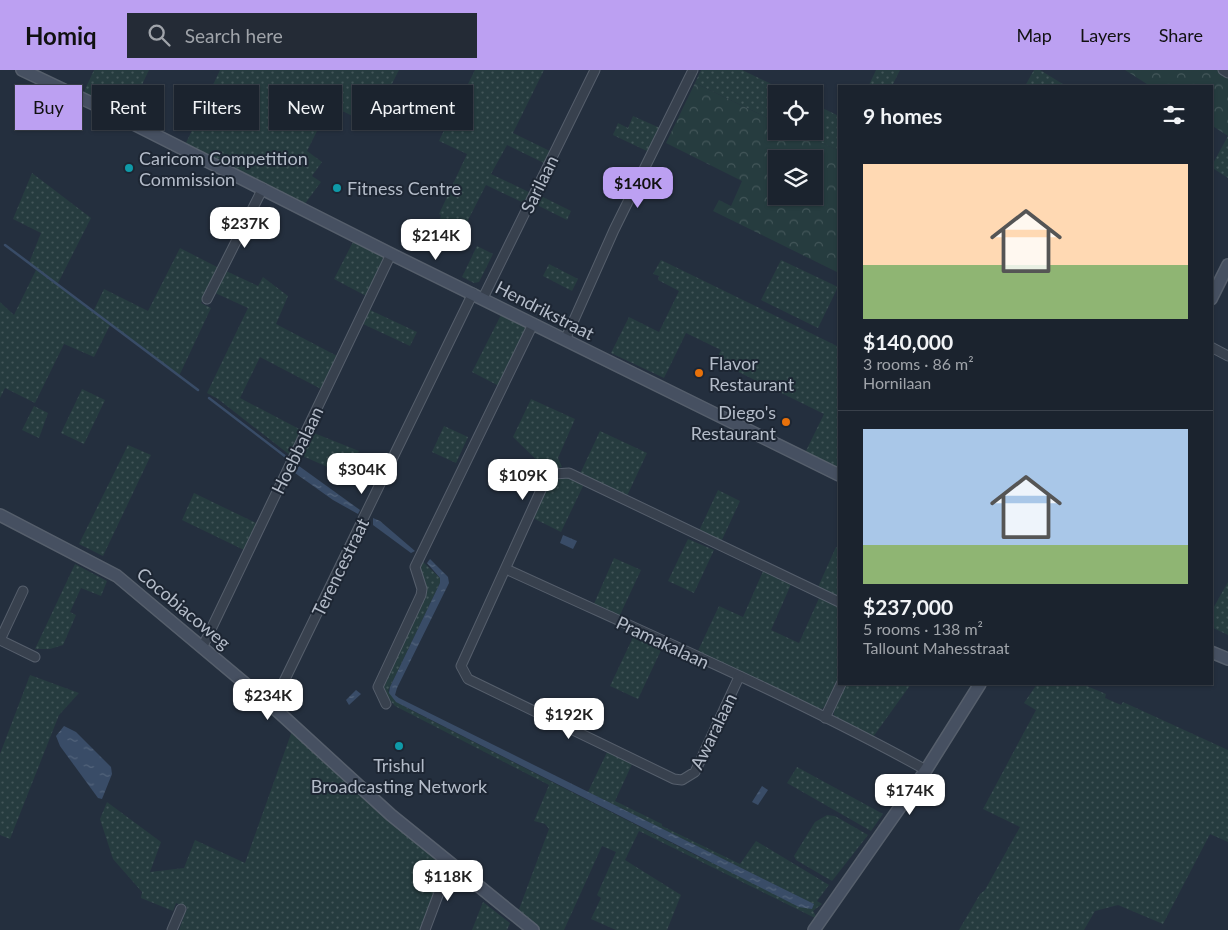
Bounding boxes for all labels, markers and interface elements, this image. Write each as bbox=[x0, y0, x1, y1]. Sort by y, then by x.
search box bbox=[127, 13, 477, 58]
text: Homiq bbox=[25, 21, 97, 50]
icon: search bbox=[145, 21, 173, 49]
text: Search here bbox=[185, 24, 283, 47]
text: Map bbox=[1016, 24, 1052, 46]
text: Layers bbox=[1080, 24, 1131, 46]
text: Share bbox=[1159, 24, 1203, 46]
chip: Buy bbox=[15, 85, 82, 130]
chip: Rent bbox=[92, 85, 164, 130]
chip: Filters bbox=[174, 85, 259, 130]
chip: New bbox=[269, 85, 342, 130]
chip: Apartment bbox=[352, 85, 473, 130]
map controls bbox=[768, 85, 823, 205]
button: locate bbox=[768, 85, 823, 140]
icon: filters bbox=[1160, 101, 1188, 129]
text: 9 homes bbox=[863, 103, 942, 128]
place label: Caricom Competition Commission bbox=[139, 147, 308, 190]
button: layers bbox=[768, 150, 823, 205]
street label: Sarilaan bbox=[516, 151, 562, 217]
marker: Caricom Competition Commission bbox=[123, 162, 135, 174]
pin: $140K bbox=[603, 166, 673, 209]
text: $140K bbox=[614, 173, 662, 192]
place label: Fitness Centre bbox=[347, 177, 461, 199]
marker: Fitness Centre bbox=[331, 182, 343, 194]
icon: home bbox=[981, 196, 1071, 286]
pin: $237K bbox=[210, 206, 280, 249]
text: $237K bbox=[221, 213, 269, 232]
pin: $214K bbox=[401, 218, 471, 261]
text: $214K bbox=[412, 225, 460, 244]
street label: Hendrikstraat bbox=[492, 276, 599, 345]
text: $140,000 bbox=[863, 329, 953, 354]
place label: Flavor Restaurant bbox=[709, 352, 795, 395]
text: 3 rooms · 86 m² bbox=[863, 354, 974, 373]
marker: Flavor Restaurant bbox=[693, 367, 705, 379]
text: Hornilaan bbox=[863, 373, 931, 392]
place label: Diego's Restaurant bbox=[691, 401, 777, 444]
street label: Hoebbalaan bbox=[266, 403, 328, 497]
marker: Diego's Restaurant bbox=[780, 416, 792, 428]
pin: $304K bbox=[327, 452, 397, 495]
pin: $109K bbox=[488, 458, 558, 501]
text: $304K bbox=[338, 459, 386, 478]
icon: home bbox=[981, 462, 1071, 552]
text: $109K bbox=[499, 465, 547, 484]
street label: Terencestraat bbox=[307, 514, 373, 620]
street label: Cocobiacoweg bbox=[133, 562, 235, 654]
text: $237,000 bbox=[863, 594, 953, 619]
street label: Pramakalaan bbox=[613, 611, 713, 673]
text: 5 rooms · 138 m² bbox=[863, 619, 983, 638]
text: Tallount Mahesstraat bbox=[863, 638, 1010, 657]
pin: $234K bbox=[233, 678, 303, 721]
text: $234K bbox=[244, 685, 292, 704]
street label: Awaralaan bbox=[685, 689, 741, 773]
pin: $192K bbox=[534, 698, 604, 740]
text: $192K bbox=[545, 704, 593, 723]
marker: Trishul Broadcasting Network bbox=[393, 740, 405, 752]
place label: Trishul Broadcasting Network bbox=[311, 754, 488, 797]
pin: $174K bbox=[875, 774, 945, 816]
text: $174K bbox=[886, 780, 934, 799]
pin: $118K bbox=[413, 860, 483, 902]
text: $118K bbox=[424, 866, 472, 885]

